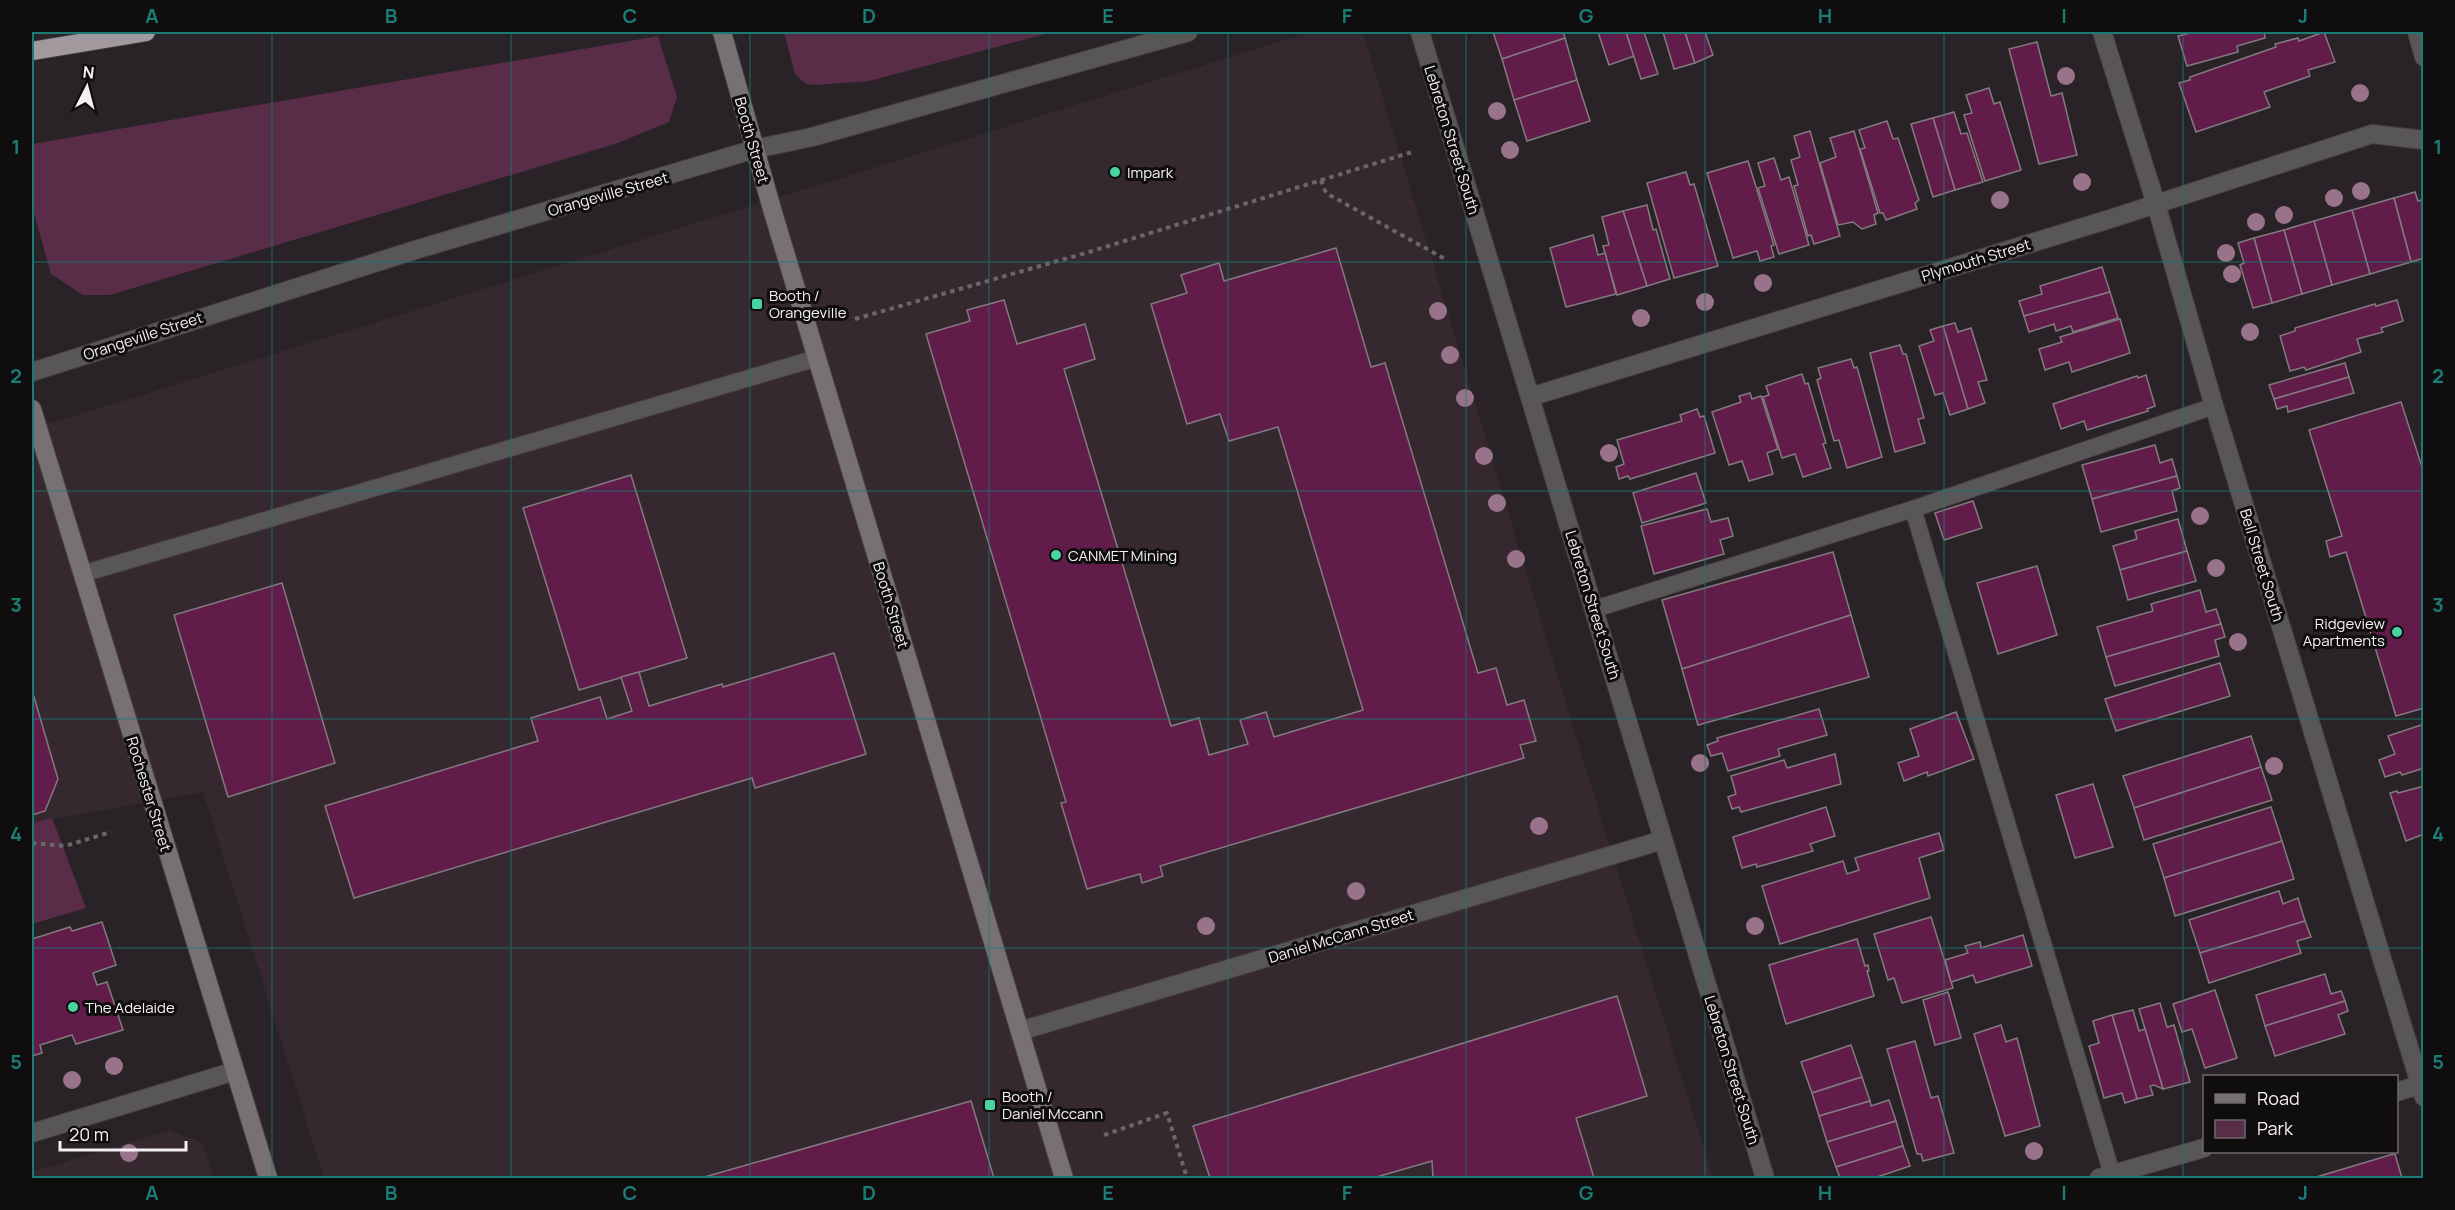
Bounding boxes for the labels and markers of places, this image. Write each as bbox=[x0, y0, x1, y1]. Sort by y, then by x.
place label: Impark bbox=[1127, 162, 1174, 183]
marker: Impark bbox=[1108, 165, 1122, 179]
place label: Booth / Orangeville bbox=[769, 285, 847, 323]
marker: Booth / Orangeville bbox=[750, 297, 764, 311]
place label: CANMET Mining bbox=[1068, 545, 1177, 566]
marker: CANMET Mining bbox=[1049, 548, 1063, 562]
place label: Ridgeview Apartments bbox=[2303, 613, 2385, 651]
marker: Ridgeview Apartments bbox=[2390, 625, 2404, 639]
place label: The Adelaide bbox=[85, 997, 175, 1018]
marker: The Adelaide bbox=[66, 1000, 80, 1014]
place label: Booth / Daniel Mccann bbox=[1002, 1086, 1103, 1124]
marker: Booth / Daniel Mccann bbox=[983, 1098, 997, 1112]

